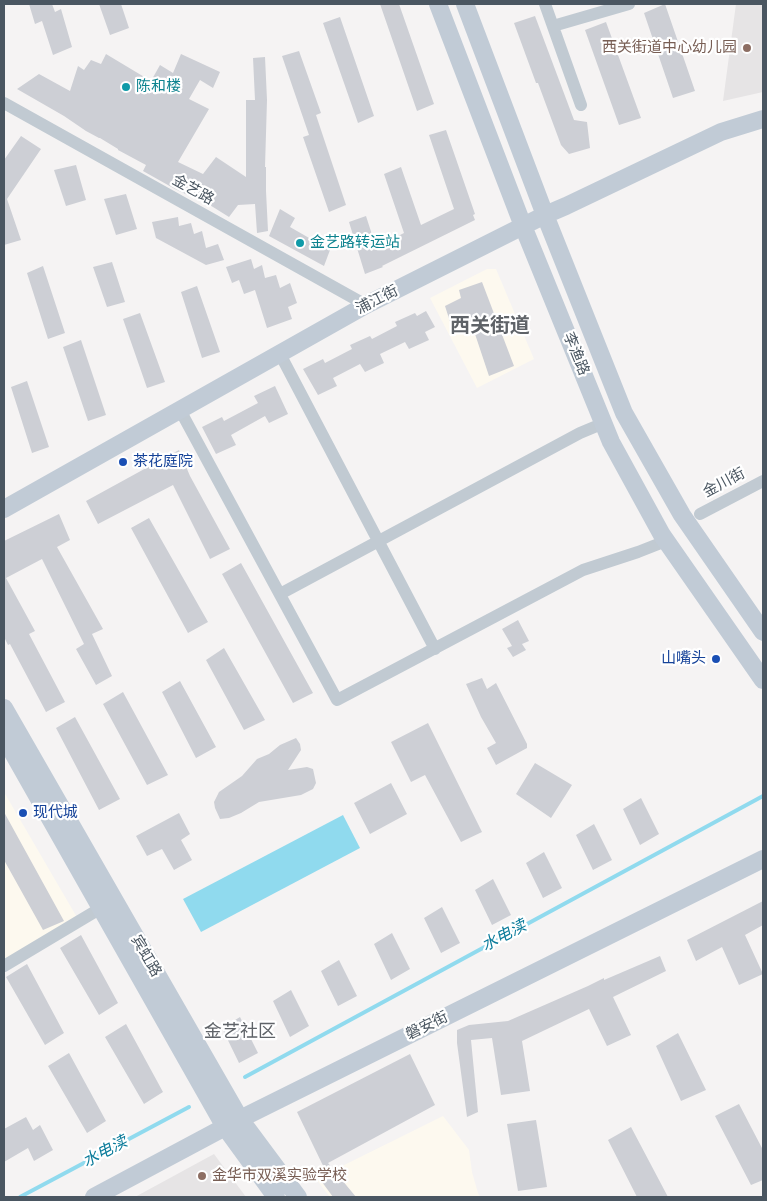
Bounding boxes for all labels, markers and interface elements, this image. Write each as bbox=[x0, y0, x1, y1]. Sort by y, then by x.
place label: 西关街道中心幼儿园 bbox=[602, 39, 737, 57]
marker: 西关街道中心幼儿园 bbox=[741, 42, 753, 54]
place label: 陈和楼 bbox=[136, 78, 181, 96]
marker: 陈和楼 bbox=[120, 81, 132, 93]
street label: 金艺路 bbox=[169, 171, 217, 209]
place label: 金艺路转运站 bbox=[310, 234, 400, 252]
marker: 金艺路转运站 bbox=[294, 237, 306, 249]
street label: 浦江街 bbox=[353, 282, 401, 318]
district label: 西关街道 bbox=[450, 314, 530, 338]
street label: 李渔路 bbox=[559, 330, 593, 378]
place label: 茶花庭院 bbox=[133, 453, 193, 471]
marker: 茶花庭院 bbox=[117, 456, 129, 468]
street label: 金川街 bbox=[700, 464, 748, 502]
place label: 山嘴头 bbox=[661, 650, 706, 668]
marker: 山嘴头 bbox=[710, 653, 722, 665]
place label: 现代城 bbox=[33, 804, 78, 822]
marker: 现代城 bbox=[17, 807, 29, 819]
water label: 水电渎 bbox=[478, 916, 530, 956]
street label: 宾虹路 bbox=[127, 932, 165, 980]
street label: 磐安街 bbox=[403, 1008, 451, 1044]
district label: 金艺社区 bbox=[204, 1021, 276, 1043]
water label: 水电渎 bbox=[79, 1132, 131, 1172]
place label: 金华市双溪实验学校 bbox=[212, 1167, 347, 1185]
marker: 金华市双溪实验学校 bbox=[196, 1170, 208, 1182]

